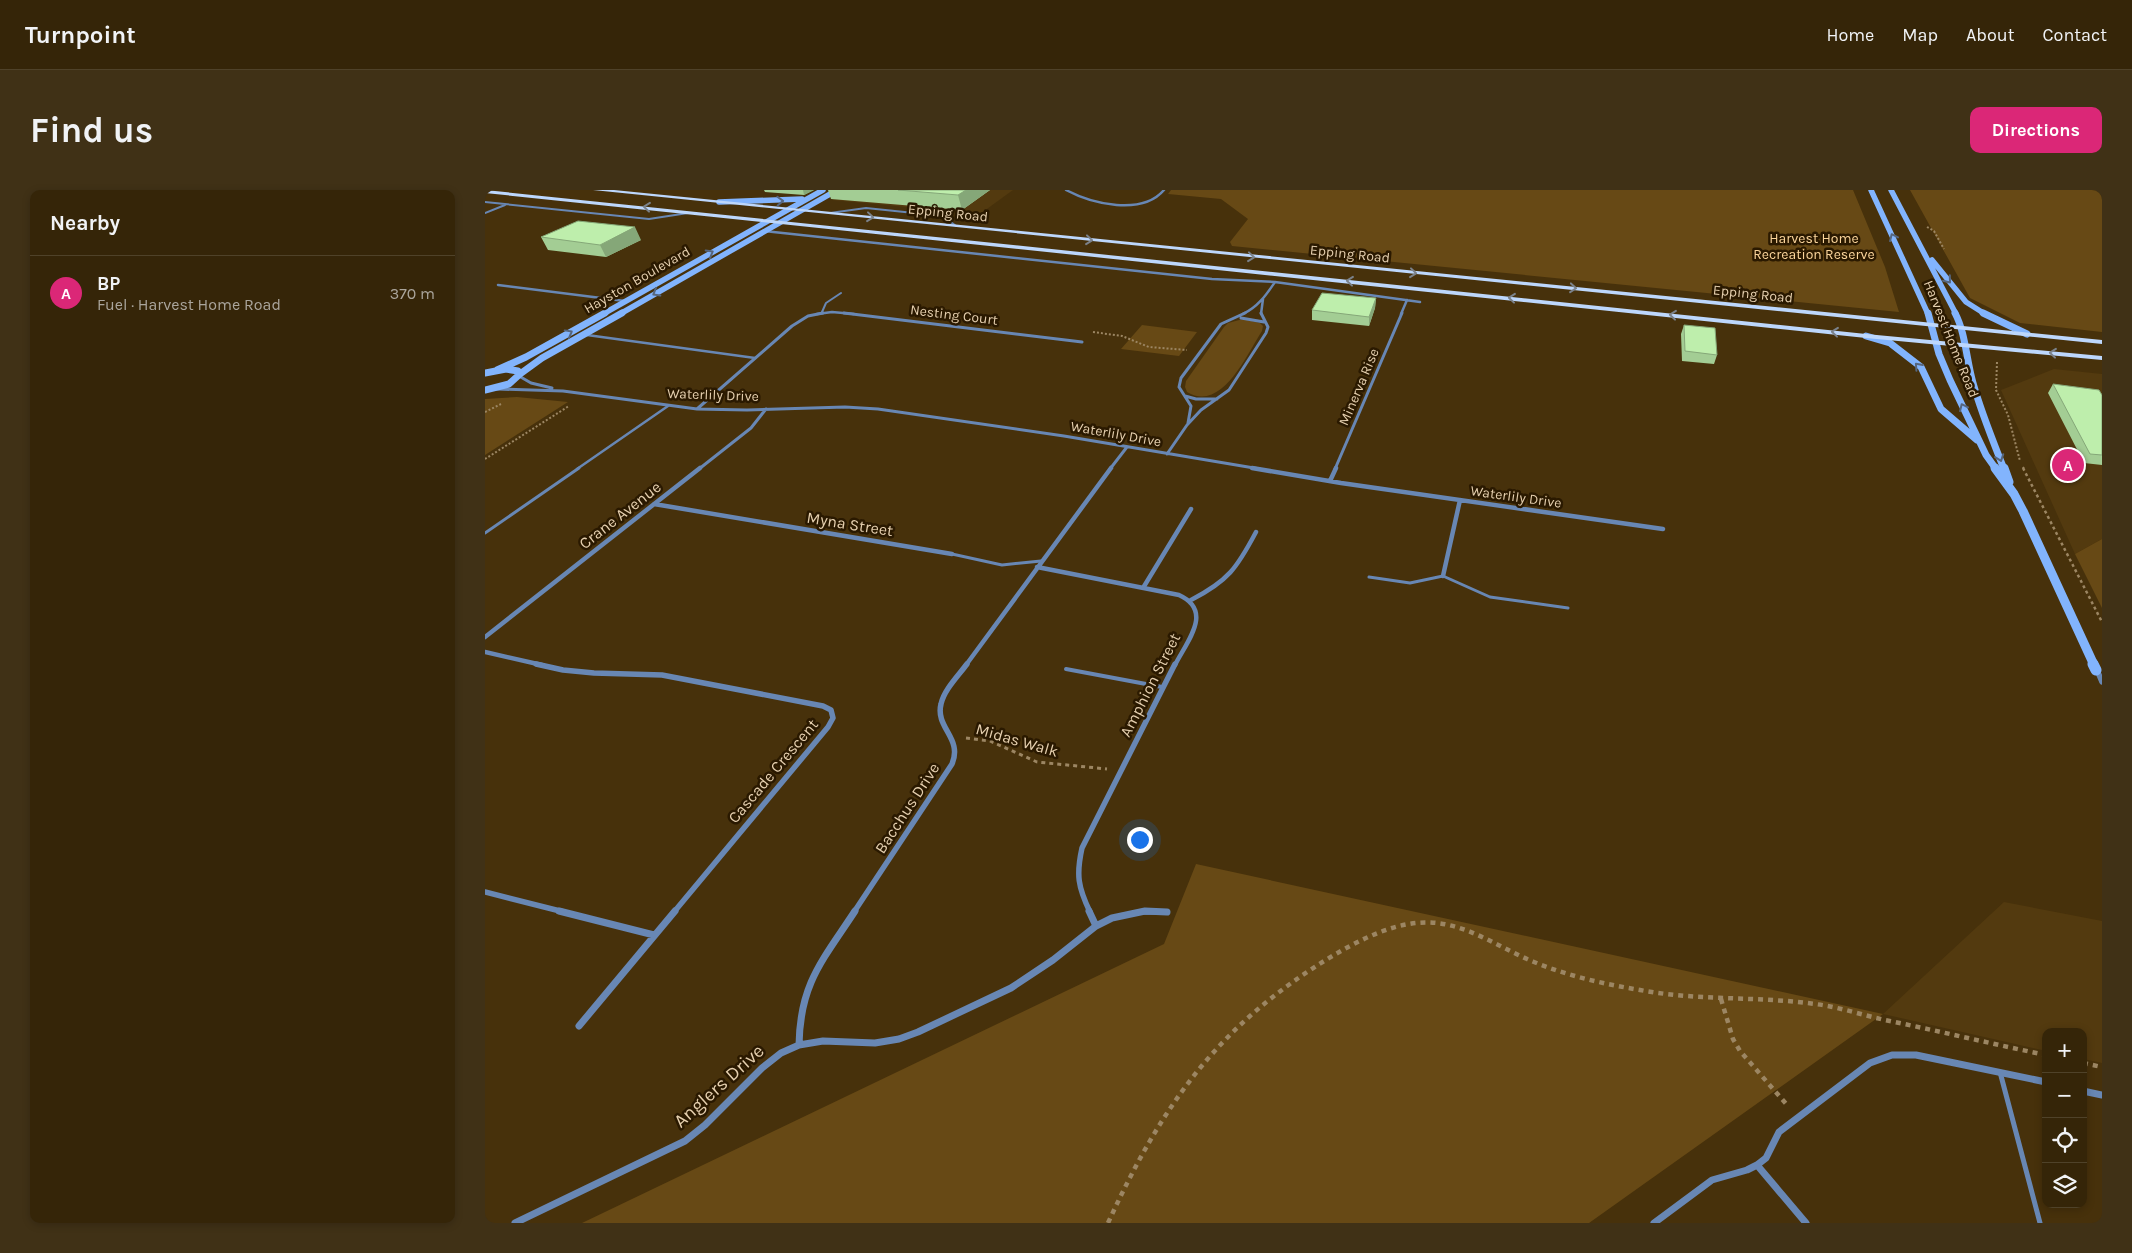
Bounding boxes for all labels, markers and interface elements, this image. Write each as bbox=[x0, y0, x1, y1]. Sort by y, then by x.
text: Turnpoint bbox=[25, 21, 136, 49]
text: Home bbox=[1826, 24, 1874, 46]
text: Map bbox=[1902, 24, 1938, 46]
text: About bbox=[1966, 24, 2015, 46]
text: Contact bbox=[2043, 24, 2107, 46]
button: Directions bbox=[1970, 107, 2102, 153]
text: Find us bbox=[30, 110, 153, 151]
one-way arrow bbox=[776, 195, 784, 206]
street label: Epping Road bbox=[907, 200, 989, 226]
one-way arrow bbox=[643, 202, 651, 213]
text: Nearby bbox=[50, 211, 120, 235]
one-way arrow bbox=[867, 212, 875, 223]
park label: Harvest Home Recreation Reserve bbox=[1753, 230, 1875, 263]
one-way arrow bbox=[1888, 233, 1899, 242]
one-way arrow bbox=[1086, 234, 1094, 245]
street label: Epping Road bbox=[1309, 241, 1391, 267]
street label: Hayston Boulevard bbox=[581, 243, 693, 317]
one-way arrow bbox=[705, 249, 714, 259]
one-way arrow bbox=[1247, 251, 1255, 262]
one-way arrow bbox=[1409, 267, 1417, 278]
text: BP bbox=[97, 273, 120, 295]
one-way arrow bbox=[1943, 274, 1952, 283]
one-way arrow bbox=[1346, 276, 1354, 287]
street label: Harvest Home Road bbox=[1920, 278, 1982, 400]
street label: Epping Road bbox=[1712, 281, 1794, 307]
one-way arrow bbox=[1570, 282, 1578, 293]
text: A bbox=[61, 284, 71, 303]
text: 370 m bbox=[390, 284, 435, 303]
one-way arrow bbox=[652, 287, 661, 297]
one-way arrow bbox=[1507, 293, 1515, 304]
text: Fuel · Harvest Home Road bbox=[97, 295, 281, 314]
street label: Nesting Court bbox=[909, 301, 999, 329]
one-way arrow bbox=[1669, 310, 1677, 321]
one-way arrow bbox=[1831, 327, 1839, 338]
one-way arrow bbox=[563, 329, 572, 339]
street label: Minerva Rise bbox=[1335, 346, 1383, 428]
one-way arrow bbox=[2049, 348, 2057, 359]
one-way arrow bbox=[1914, 362, 1923, 371]
street label: Waterlily Drive bbox=[667, 385, 759, 405]
one-way arrow bbox=[1959, 403, 1969, 412]
street label: Waterlily Drive bbox=[1069, 418, 1163, 450]
pin: A bbox=[2052, 446, 2084, 484]
one-way arrow bbox=[1994, 453, 2004, 461]
street label: Crane Avenue bbox=[575, 477, 665, 553]
street label: Waterlily Drive bbox=[1469, 482, 1563, 512]
street label: Myna Street bbox=[805, 508, 895, 540]
street label: Amphion Street bbox=[1116, 630, 1184, 740]
street label: Cascade Crescent bbox=[724, 715, 822, 827]
street label: Midas Walk bbox=[974, 719, 1060, 761]
street label: Bacchus Drive bbox=[871, 759, 943, 857]
your location bbox=[1127, 827, 1153, 853]
map controls bbox=[2042, 1028, 2087, 1208]
button: + bbox=[2042, 1028, 2087, 1073]
street label: Anglers Drive bbox=[669, 1040, 769, 1132]
button: − bbox=[2042, 1073, 2087, 1118]
button: locate bbox=[2042, 1118, 2087, 1163]
button: layers bbox=[2042, 1163, 2087, 1208]

